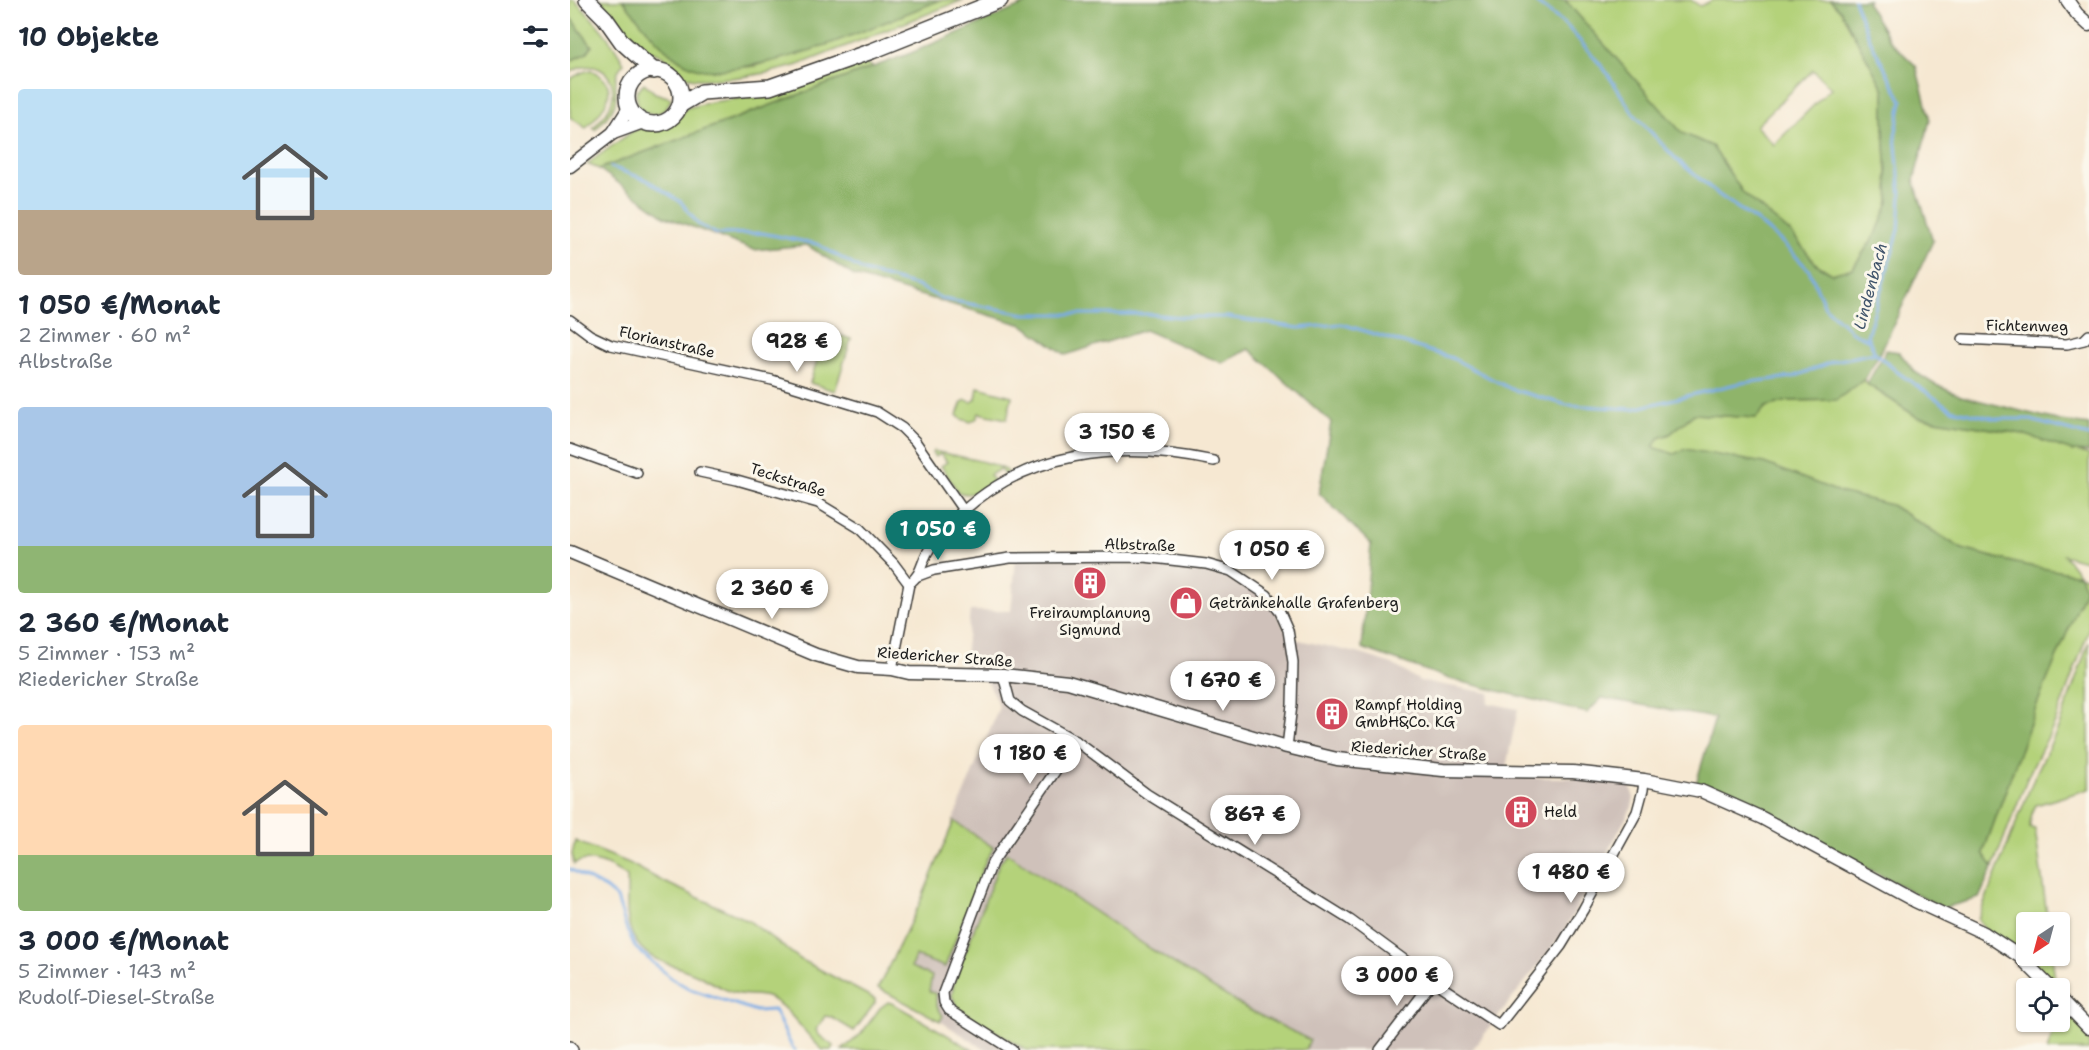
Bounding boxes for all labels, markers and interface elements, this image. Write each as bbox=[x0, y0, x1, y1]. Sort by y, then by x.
text: 10 Objekte bbox=[18, 19, 159, 54]
icon: filters bbox=[519, 20, 552, 53]
icon: home bbox=[231, 128, 339, 236]
water label: Lindenbach bbox=[1849, 241, 1892, 332]
text: 1 050 €/Monat bbox=[18, 287, 221, 322]
street label: Fichtenweg bbox=[1986, 315, 2068, 337]
street label: Florianstraße bbox=[617, 321, 717, 363]
text: 2 Zimmer · 60 m² bbox=[18, 322, 191, 348]
pin: 928 € bbox=[755, 322, 839, 373]
text: 928 € bbox=[766, 328, 828, 354]
text: Albstraße bbox=[18, 348, 113, 374]
pin: 3 150 € bbox=[1062, 413, 1172, 464]
text: 3 150 € bbox=[1078, 419, 1156, 445]
icon: home bbox=[231, 446, 339, 554]
street label: Teckstraße bbox=[747, 458, 829, 502]
pin: 1 050 € bbox=[883, 510, 993, 561]
text: 1 050 € bbox=[899, 516, 977, 542]
pin: 1 050 € bbox=[1217, 530, 1327, 581]
street label: Albstraße bbox=[1104, 534, 1176, 556]
text: 1 050 € bbox=[1233, 536, 1311, 562]
building icon: Freiraumplanung Sigmund bbox=[1072, 565, 1108, 601]
pin: 2 360 € bbox=[717, 569, 827, 620]
text: 2 360 € bbox=[730, 575, 814, 601]
shop icon: Getränkehalle Grafenberg bbox=[1168, 585, 1204, 621]
place label: Getränkehalle Grafenberg bbox=[1209, 593, 1399, 613]
place label: Freiraumplanung Sigmund bbox=[1029, 603, 1151, 640]
text: 2 360 €/Monat bbox=[18, 605, 229, 640]
text: 5 Zimmer · 153 m² bbox=[18, 640, 195, 666]
street label: Riedericher Straße bbox=[876, 642, 1014, 672]
pin: 1 670 € bbox=[1168, 661, 1278, 712]
text: Riedericher Straße bbox=[18, 666, 199, 692]
text: 1 670 € bbox=[1184, 667, 1262, 693]
place label: Rampf Holding GmbH&Co. KG bbox=[1355, 695, 1462, 732]
building icon: Rampf Holding GmbH&Co. KG bbox=[1314, 696, 1350, 732]
pin: 1 180 € bbox=[975, 734, 1085, 785]
street label: Riedericher Straße bbox=[1350, 736, 1488, 766]
text: 1 180 € bbox=[993, 740, 1067, 766]
icon: home bbox=[231, 764, 339, 872]
building icon: Held bbox=[1503, 794, 1539, 830]
pin: 867 € bbox=[1213, 795, 1297, 846]
text: 867 € bbox=[1224, 801, 1286, 827]
place label: Held bbox=[1544, 802, 1577, 822]
pin: 1 480 € bbox=[1516, 853, 1626, 904]
text: 1 480 € bbox=[1532, 859, 1610, 885]
north arrow bbox=[2016, 912, 2070, 966]
map controls bbox=[2016, 912, 2070, 1032]
text: 3 000 €/Monat bbox=[18, 923, 229, 958]
pin: 3 000 € bbox=[1342, 956, 1452, 1007]
text: 5 Zimmer · 143 m² bbox=[18, 958, 196, 984]
text: 3 000 € bbox=[1355, 962, 1439, 988]
button: locate bbox=[2016, 978, 2070, 1032]
text: Rudolf-Diesel-Straße bbox=[18, 984, 215, 1010]

